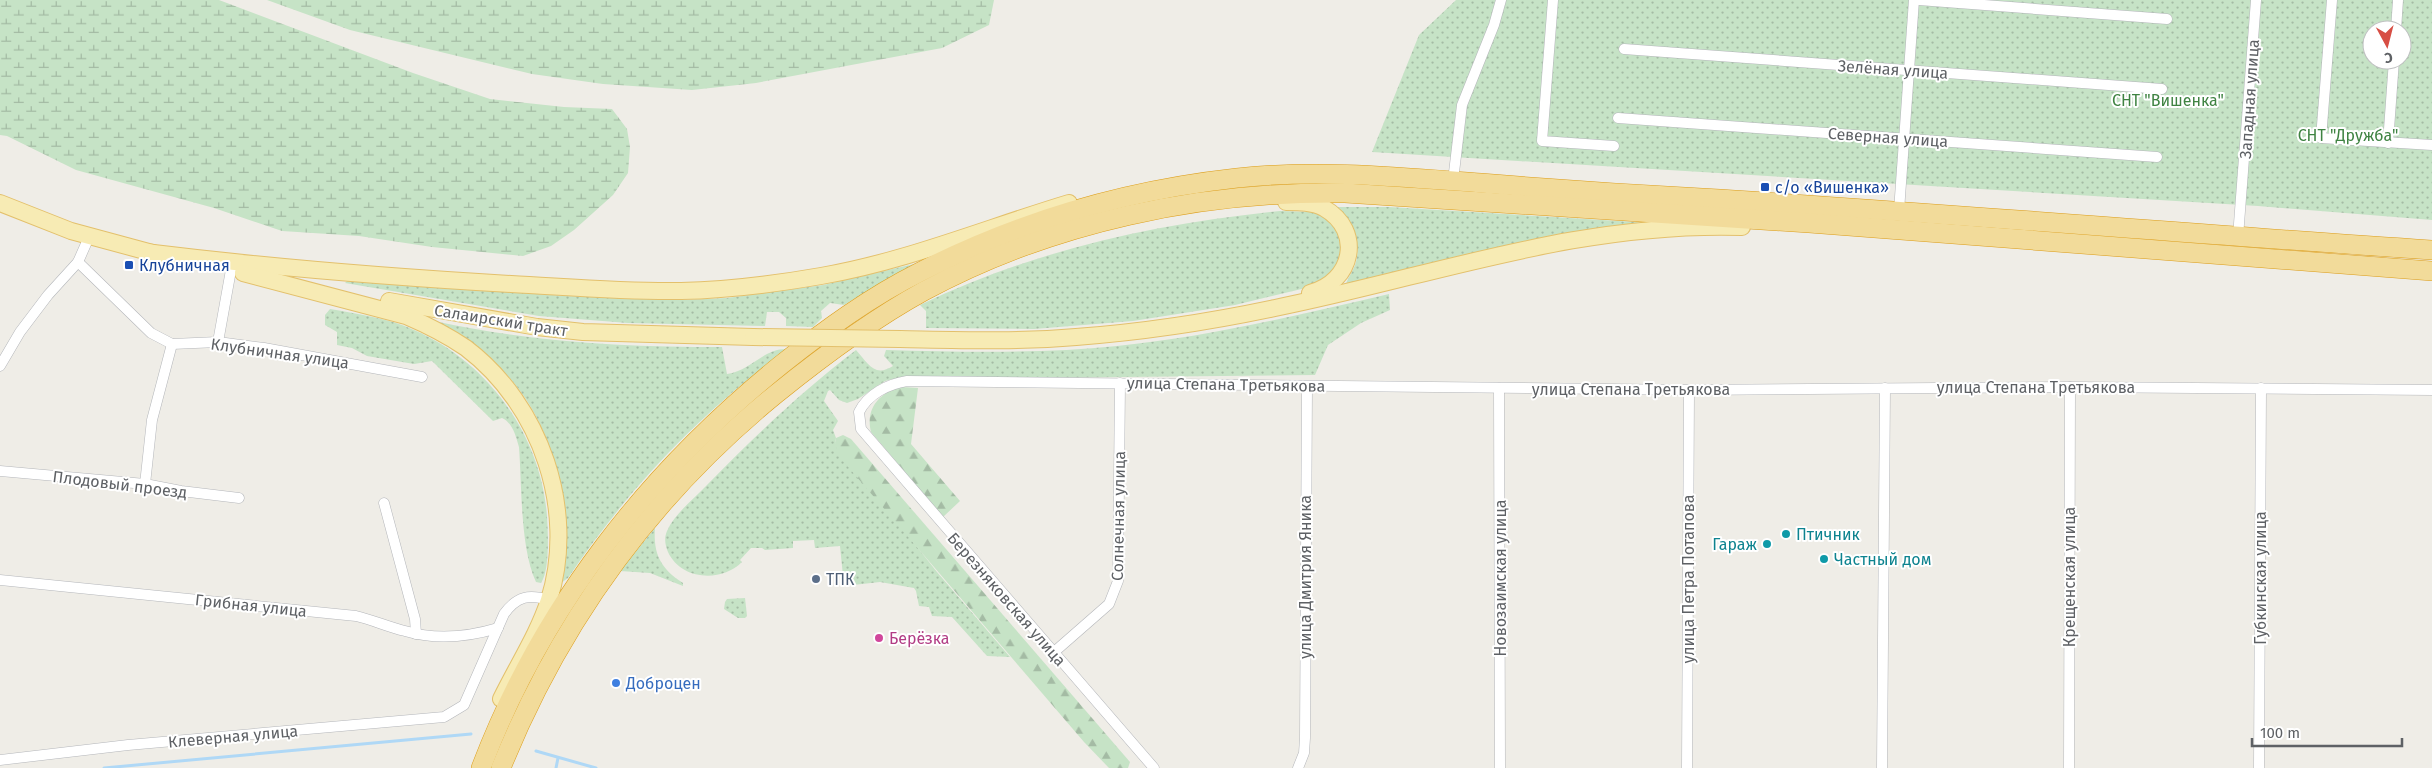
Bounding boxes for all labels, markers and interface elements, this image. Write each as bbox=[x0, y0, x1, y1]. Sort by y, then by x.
north arrow bbox=[2362, 20, 2412, 70]
street label: Западная улица bbox=[2236, 39, 2263, 160]
text: С bbox=[2383, 48, 2394, 66]
street label: Зелёная улица bbox=[1837, 56, 1949, 83]
park label: СНТ "Вишенка" bbox=[2112, 91, 2224, 110]
street label: Северная улица bbox=[1827, 124, 1949, 151]
park label: СНТ "Дружба" bbox=[2298, 126, 2398, 145]
place label: с/о «Вишенка» bbox=[1775, 178, 1889, 197]
marker: с/о «Вишенка» bbox=[1759, 181, 1771, 193]
place label: Клубничная bbox=[139, 256, 230, 275]
marker: Клубничная bbox=[123, 259, 135, 271]
street label: Салаирский тракт bbox=[433, 301, 570, 341]
street label: Клубничная улица bbox=[210, 334, 350, 373]
street label: улица Степана Третьякова bbox=[1127, 373, 1325, 396]
street label: улица Степана Третьякова bbox=[1937, 378, 2135, 397]
street label: улица Степана Третьякова bbox=[1532, 380, 1730, 399]
street label: Солнечная улица bbox=[1108, 451, 1129, 581]
street label: Плодовый проезд bbox=[52, 467, 188, 502]
street label: улица Дмитрия Яника bbox=[1296, 495, 1315, 659]
street label: улица Петра Потапова bbox=[1679, 495, 1698, 663]
street label: Новозаимская улица bbox=[1491, 499, 1510, 657]
street label: Крещенская улица bbox=[2060, 507, 2079, 647]
street label: Губкинская улица bbox=[2251, 511, 2270, 645]
place label: Птичник bbox=[1796, 525, 1861, 544]
marker: Птичник bbox=[1780, 528, 1792, 540]
street label: Березняковская улица bbox=[943, 529, 1070, 670]
place label: Гараж bbox=[1712, 535, 1757, 554]
marker: Гараж bbox=[1761, 538, 1773, 550]
place label: Частный дом bbox=[1834, 550, 1931, 569]
marker: Частный дом bbox=[1818, 553, 1830, 565]
place label: ТПК bbox=[826, 570, 855, 589]
marker: ТПК bbox=[810, 573, 822, 585]
street label: Грибная улица bbox=[194, 590, 308, 621]
place label: Берёзка bbox=[889, 629, 950, 648]
marker: Берёзка bbox=[873, 632, 885, 644]
place label: Доброцен bbox=[625, 674, 701, 693]
marker: Доброцен bbox=[610, 677, 622, 689]
scale bar bbox=[2252, 716, 2402, 748]
street label: Клеверная улица bbox=[167, 721, 299, 752]
text: 100 m bbox=[2260, 724, 2300, 742]

